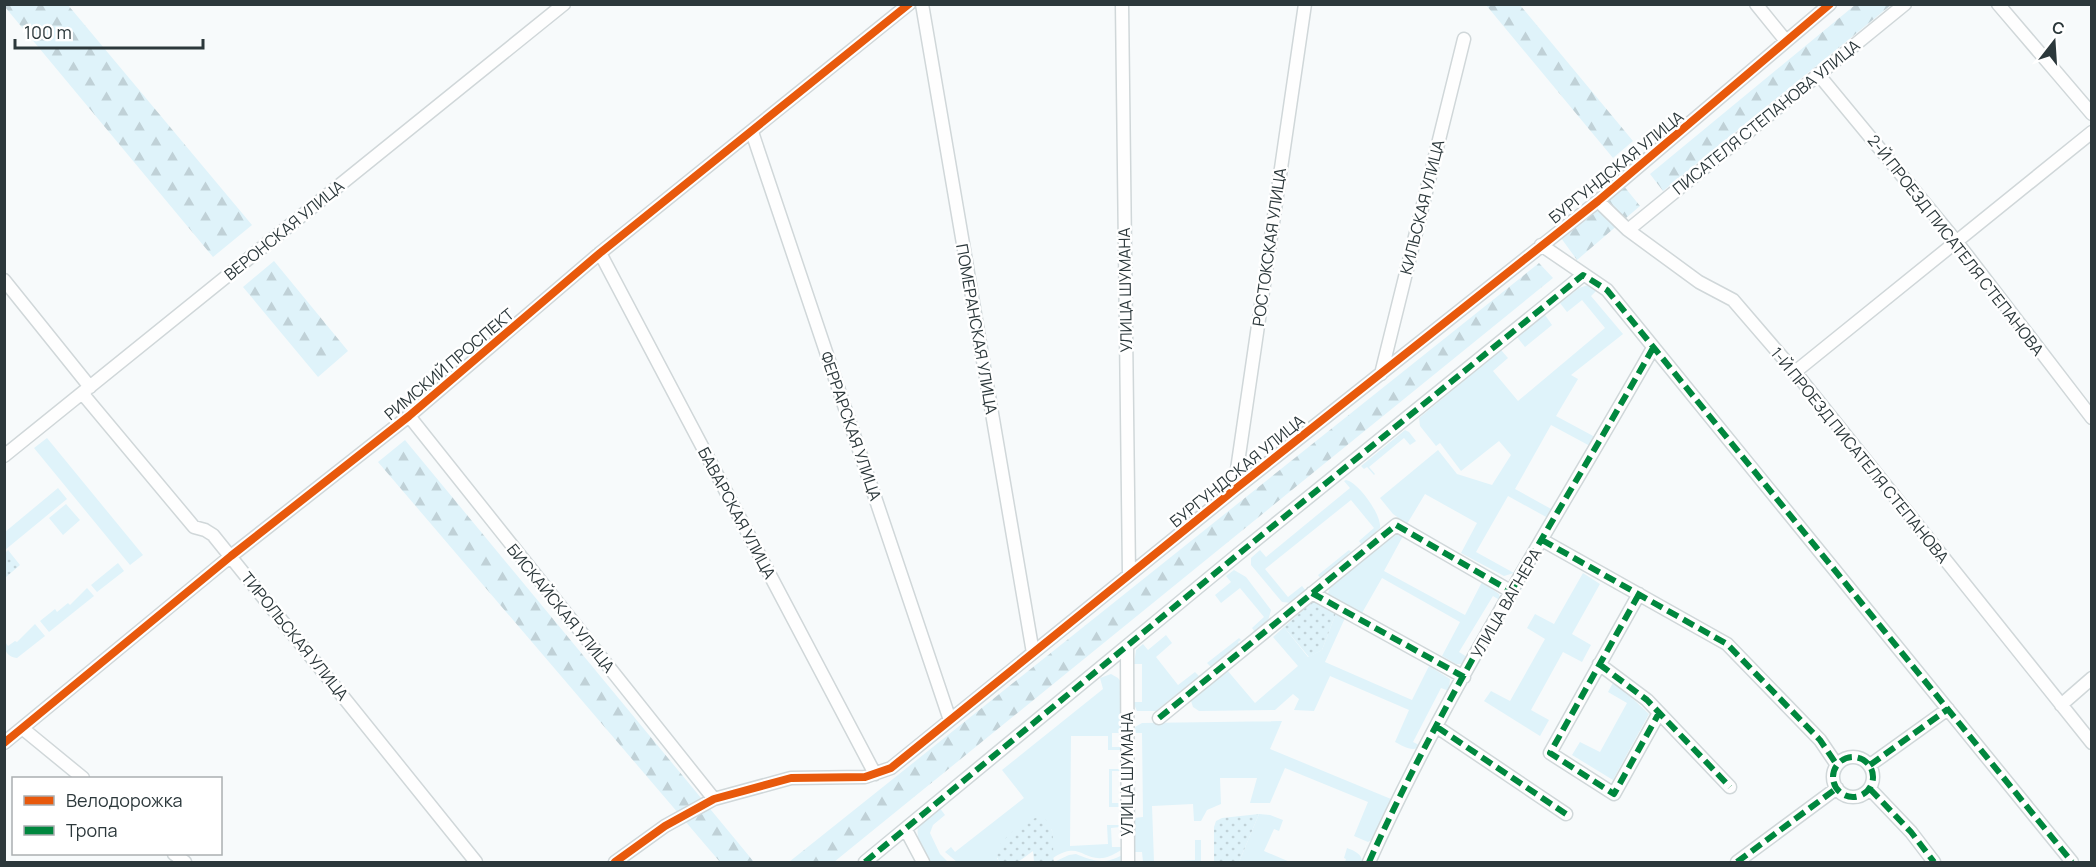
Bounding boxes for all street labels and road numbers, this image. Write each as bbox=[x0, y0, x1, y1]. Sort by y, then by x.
street label: ПИСАТЕЛЯ СТЕПАНОВА УЛИЦА bbox=[1668, 34, 1864, 200]
street label: БУРГУНДСКАЯ УЛИЦА bbox=[1544, 106, 1688, 228]
street label: 2-Й ПРОЕЗД ПИСАТЕЛЯ СТЕПАНОВА bbox=[1863, 130, 2049, 360]
street label: КИЛЬСКАЯ УЛИЦА bbox=[1395, 137, 1449, 277]
street label: РОСТОКСКАЯ УЛИЦА bbox=[1247, 166, 1291, 328]
street label: ВЕРОНСКАЯ УЛИЦА bbox=[220, 175, 348, 285]
street label: УЛИЦА ШУМАНА bbox=[1113, 227, 1137, 353]
street label: ПОМЕРАНСКАЯ УЛИЦА bbox=[951, 242, 1003, 416]
street label: РИМСКИЙ ПРОСПЕКТ bbox=[379, 303, 519, 425]
street label: 1-Й ПРОЕЗД ПИСАТЕЛЯ СТЕПАНОВА bbox=[1766, 342, 1954, 568]
street label: ФЕРРАРСКАЯ УЛИЦА bbox=[815, 349, 887, 503]
street label: БУРГУНДСКАЯ УЛИЦА bbox=[1165, 410, 1309, 532]
street label: БАВАРСКАЯ УЛИЦА bbox=[693, 443, 781, 583]
street label: БИСКАЙСКАЯ УЛИЦА bbox=[502, 539, 620, 677]
street label: УЛИЦА ВАГНЕРА bbox=[1466, 544, 1546, 662]
street label: ТИРОЛЬСКАЯ УЛИЦА bbox=[236, 567, 354, 705]
street label: УЛИЦА ШУМАНА bbox=[1116, 712, 1138, 836]

